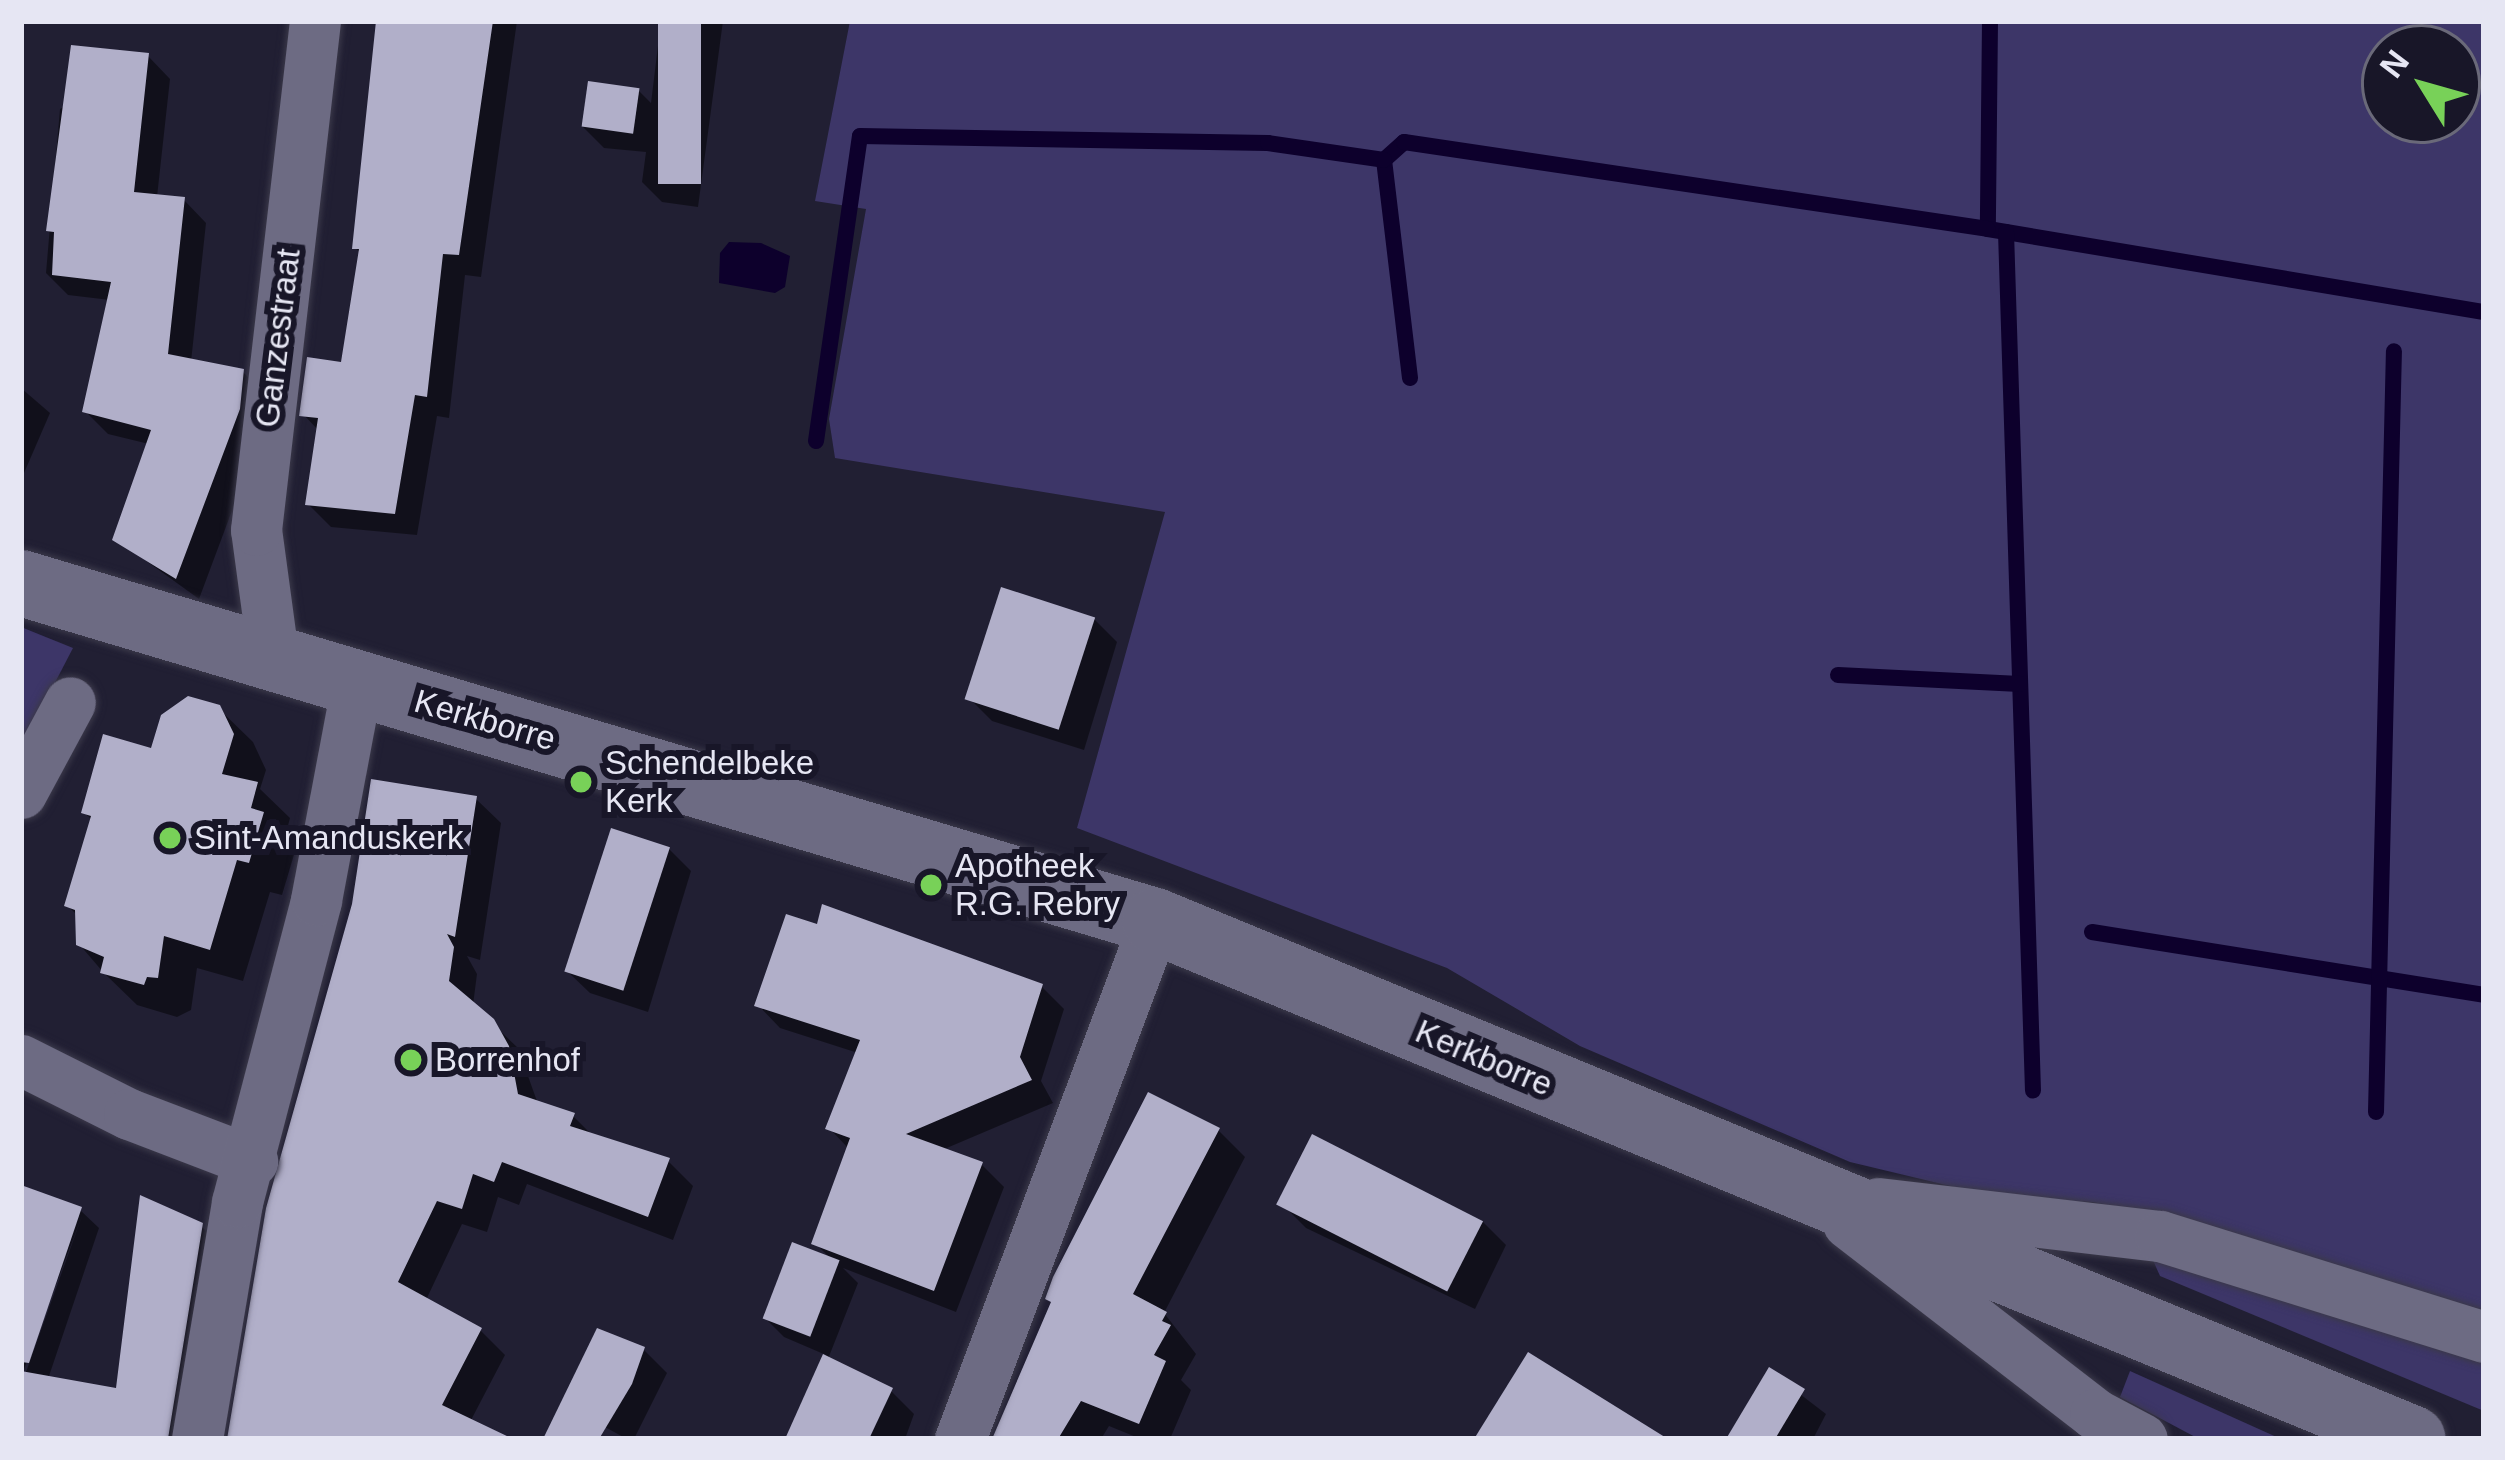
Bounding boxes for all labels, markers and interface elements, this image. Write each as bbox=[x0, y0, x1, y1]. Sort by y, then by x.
north arrow bbox=[2361, 24, 2481, 144]
text: N bbox=[2372, 43, 2416, 84]
street label: Ganzestraat bbox=[247, 246, 309, 430]
street label: Kerkborre bbox=[410, 681, 560, 759]
place label: Schendelbeke Kerk bbox=[605, 743, 814, 821]
marker: Schendelbeke Kerk bbox=[568, 769, 594, 795]
place label: Sint-Amanduskerk bbox=[194, 818, 464, 858]
marker: Sint-Amanduskerk bbox=[157, 825, 183, 851]
place label: Apotheek R.G. Rebry bbox=[955, 846, 1120, 924]
marker: Apotheek R.G. Rebry bbox=[918, 872, 944, 898]
street label: Kerkborre bbox=[1410, 1011, 1558, 1105]
place label: Borrenhof bbox=[435, 1040, 580, 1080]
marker: Borrenhof bbox=[398, 1047, 424, 1073]

